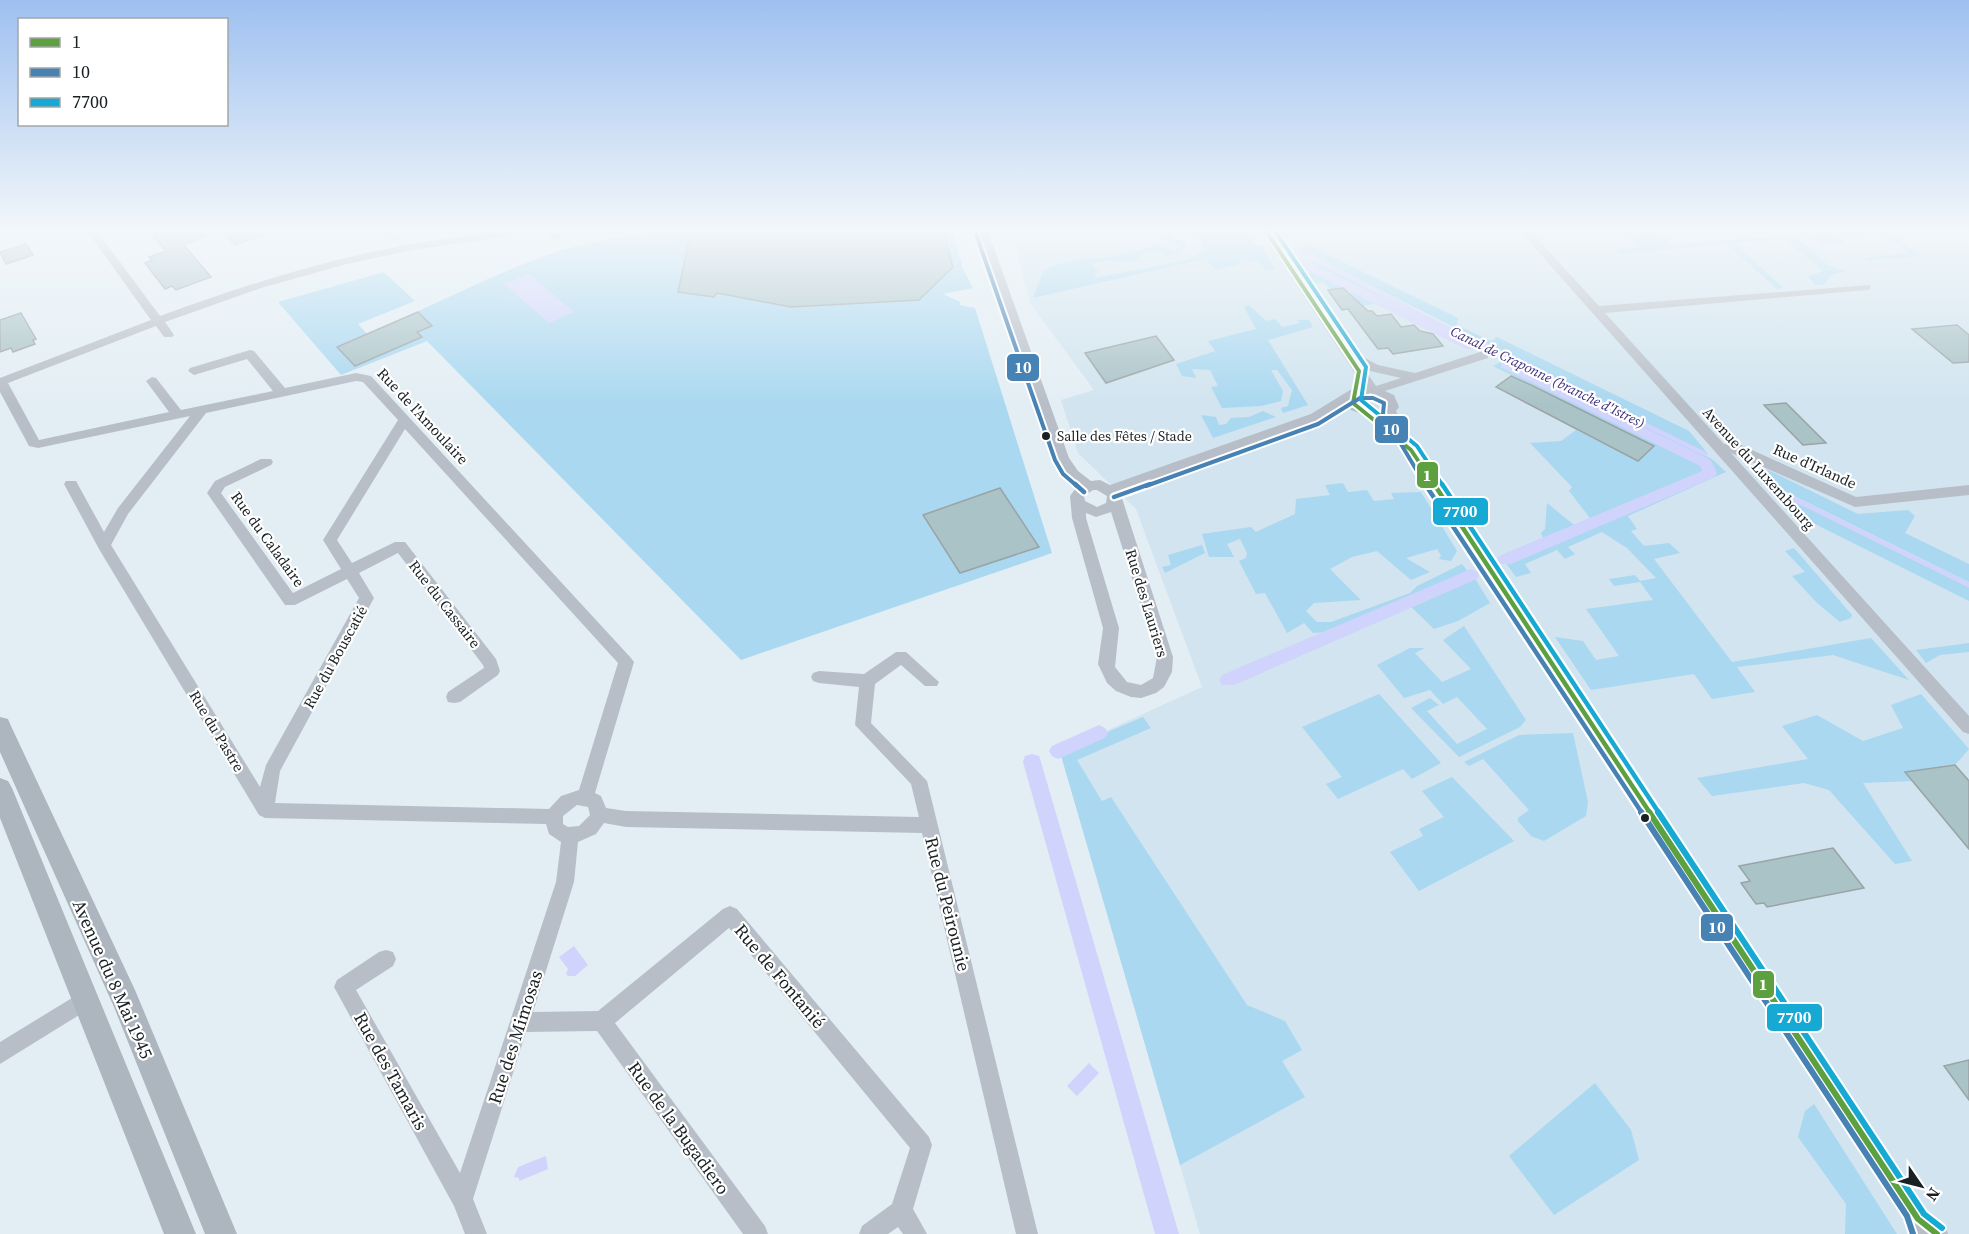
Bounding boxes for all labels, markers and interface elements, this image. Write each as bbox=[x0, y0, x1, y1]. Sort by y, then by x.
legend bbox=[18, 18, 228, 126]
text: 1 bbox=[72, 29, 81, 54]
text: 10 bbox=[72, 59, 90, 84]
text: 7700 bbox=[72, 89, 108, 114]
water label: Canal de Craponne (branche d'Istres) bbox=[1447, 321, 1649, 433]
line badge: 10 bbox=[1006, 353, 1040, 382]
text: 10 bbox=[1014, 356, 1032, 378]
street label: Rue de l'Amoulaire bbox=[373, 363, 474, 469]
street label: Avenue du Luxembourg bbox=[1698, 402, 1820, 534]
line badge: 10 bbox=[1374, 415, 1409, 444]
text: 10 bbox=[1382, 418, 1400, 440]
place label: Salle des Fêtes / Stade bbox=[1057, 426, 1192, 446]
marker: Salle des Fêtes / Stade bbox=[1040, 430, 1052, 442]
street label: Rue d'Irlande bbox=[1770, 438, 1860, 494]
line badge: 1 bbox=[1416, 461, 1439, 489]
text: 1 bbox=[1423, 464, 1431, 486]
street label: Rue du Caladaire bbox=[226, 487, 310, 591]
line badge: 7700 bbox=[1432, 497, 1489, 526]
text: 7700 bbox=[1443, 500, 1478, 522]
street label: Rue des Lauriers bbox=[1121, 546, 1173, 660]
street label: Rue du Cassaire bbox=[404, 556, 486, 653]
street label: Rue du Bouscatié bbox=[298, 601, 372, 712]
street label: Rue du Pastre bbox=[184, 686, 250, 776]
unlabelled marker bbox=[1639, 812, 1651, 824]
street label: Rue du Peirounie bbox=[919, 834, 977, 974]
street label: Avenue du 8 Mai 1945 bbox=[67, 895, 159, 1063]
line badge: 10 bbox=[1700, 913, 1734, 942]
text: 10 bbox=[1708, 916, 1726, 938]
street label: Rue de Fontanié bbox=[729, 918, 831, 1034]
street label: Rue des Mimosas bbox=[482, 967, 548, 1107]
line badge: 1 bbox=[1752, 970, 1775, 999]
text: 1 bbox=[1759, 973, 1767, 995]
line badge: 7700 bbox=[1766, 1003, 1823, 1032]
text: 7700 bbox=[1777, 1006, 1812, 1028]
street label: Rue des Tamaris bbox=[348, 1007, 434, 1135]
street label: Rue de la Bugadiero bbox=[622, 1056, 736, 1200]
north arrow bbox=[1891, 1156, 1951, 1216]
text: N bbox=[1921, 1184, 1946, 1206]

